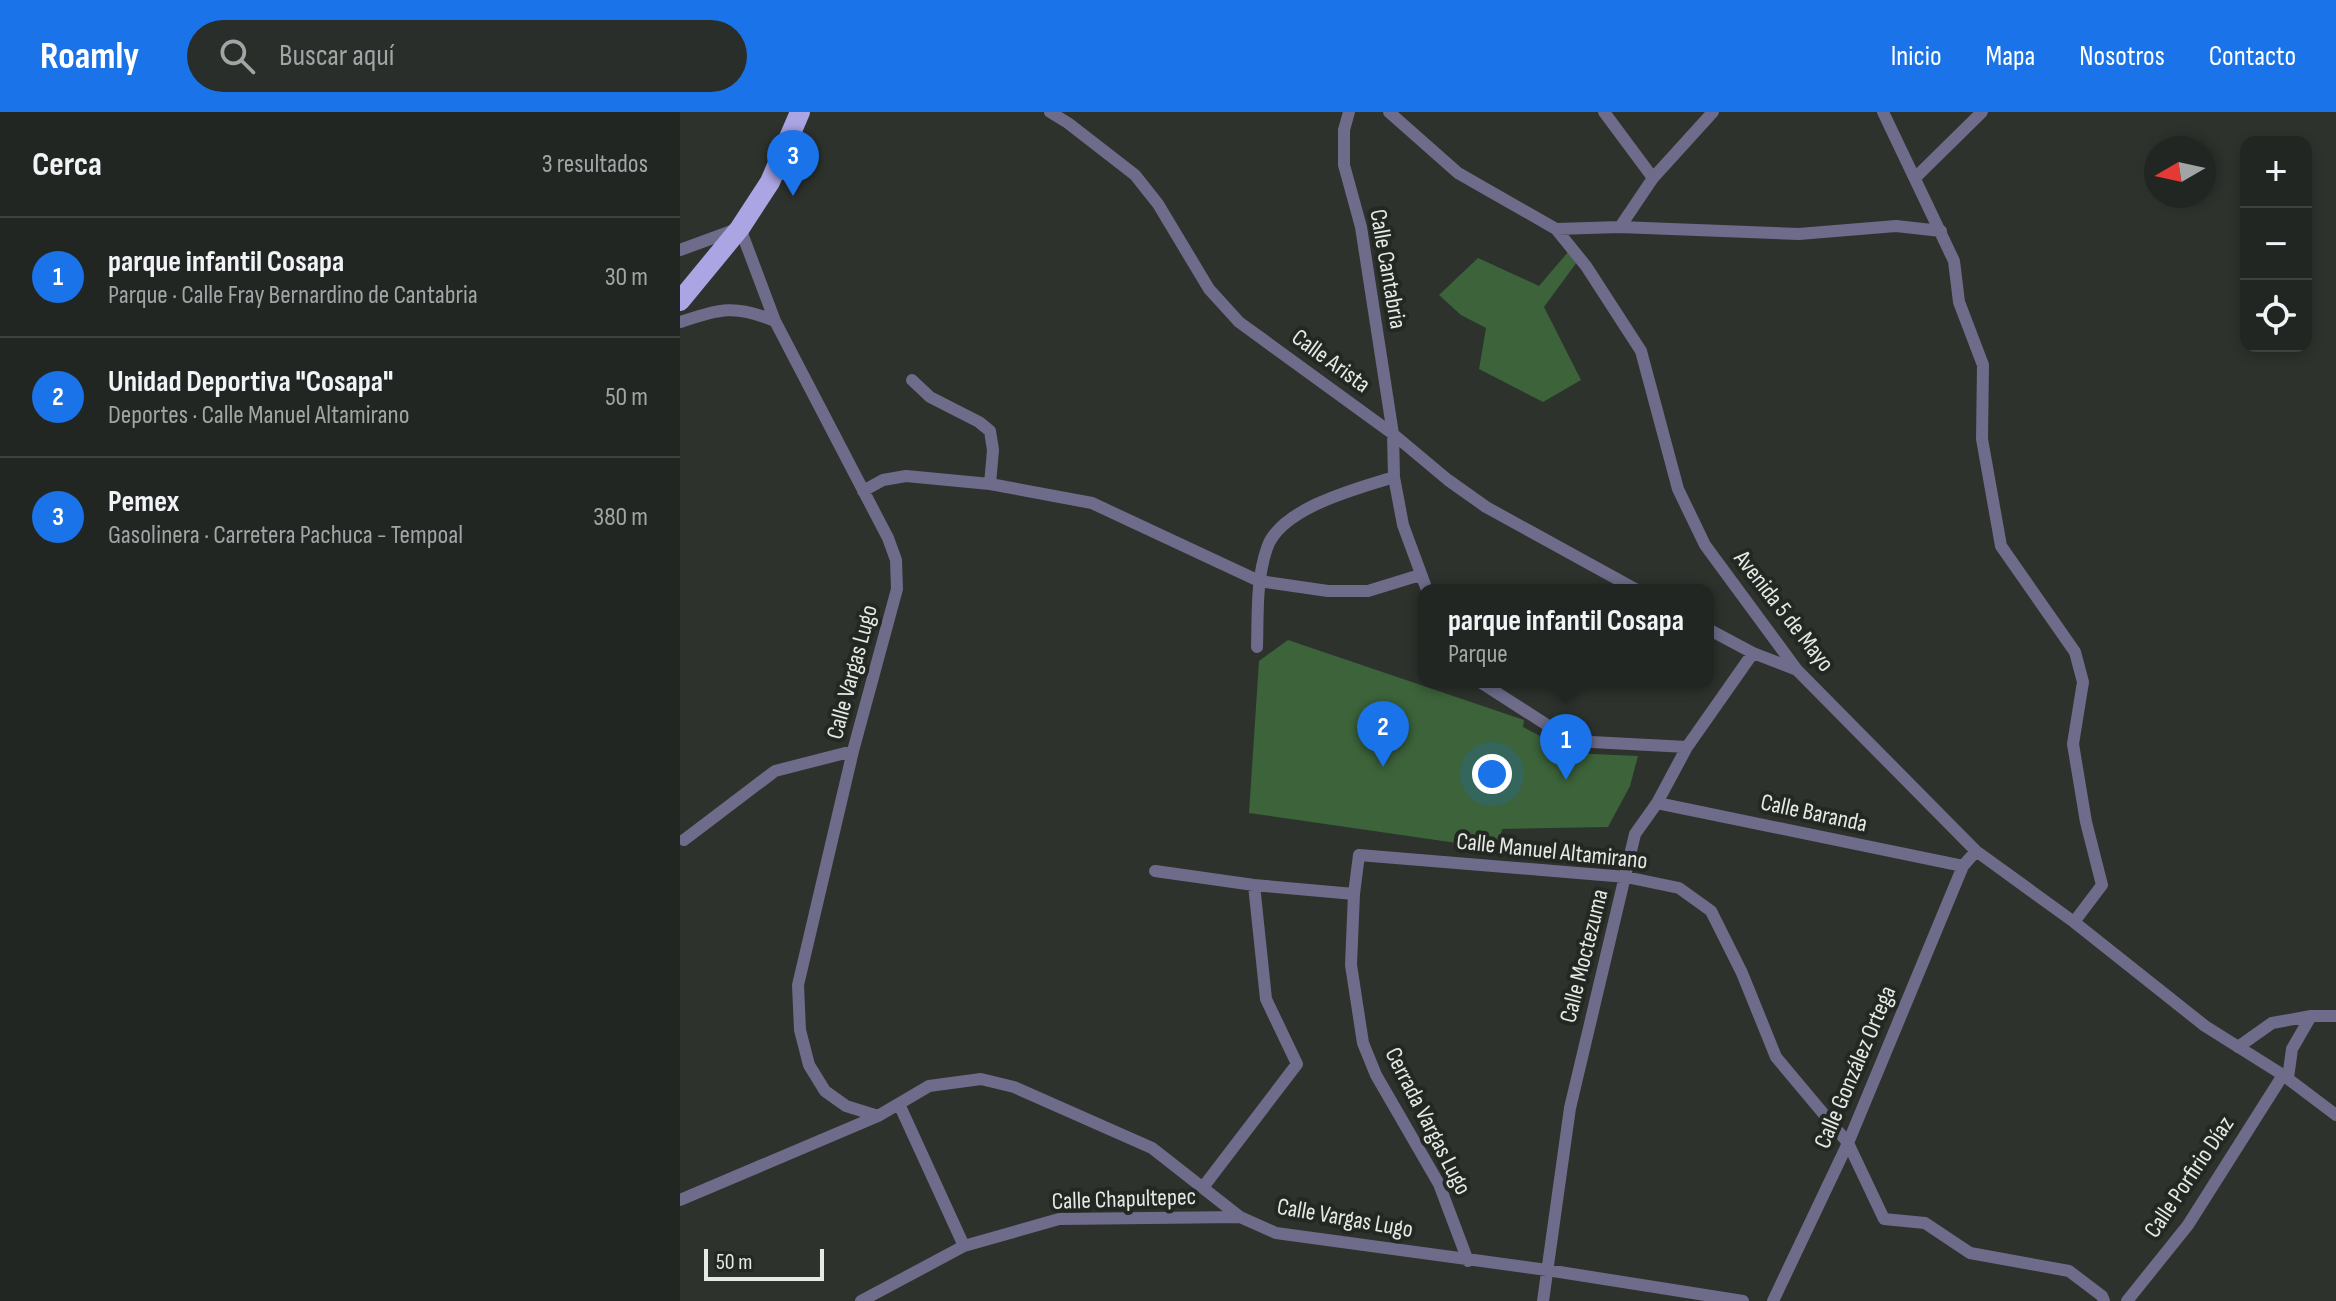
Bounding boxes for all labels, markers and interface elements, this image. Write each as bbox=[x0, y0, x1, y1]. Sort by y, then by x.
search box bbox=[187, 20, 747, 92]
text: Roamly bbox=[40, 34, 139, 79]
icon: search bbox=[215, 34, 259, 78]
text: Buscar aquí bbox=[279, 38, 394, 74]
text: Inicio bbox=[1891, 40, 1942, 73]
text: Mapa bbox=[1986, 40, 2035, 73]
text: Nosotros bbox=[2079, 40, 2165, 73]
text: Contacto bbox=[2209, 40, 2296, 73]
pin: 3 bbox=[767, 130, 819, 196]
north arrow bbox=[2144, 136, 2216, 208]
map controls bbox=[2240, 136, 2312, 352]
button: + bbox=[2240, 136, 2312, 208]
text: Cerca bbox=[32, 144, 102, 185]
text: 3 resultados bbox=[542, 149, 648, 180]
street label: Calle Cantabria bbox=[1363, 207, 1413, 331]
button: − bbox=[2240, 208, 2312, 280]
text: parque infantil Cosapa bbox=[108, 244, 344, 280]
text: 1 bbox=[53, 262, 63, 293]
text: 30 m bbox=[605, 262, 648, 293]
text: Parque · Calle Fray Bernardino de Cantabria bbox=[108, 280, 478, 311]
button: locate bbox=[2240, 280, 2312, 352]
street label: Calle Arista bbox=[1286, 323, 1376, 399]
text: Unidad Deportiva "Cosapa" bbox=[108, 364, 393, 400]
text: 2 bbox=[52, 382, 64, 413]
text: 50 m bbox=[605, 382, 648, 413]
text: Deportes · Calle Manuel Altamirano bbox=[108, 400, 409, 431]
text: Pemex bbox=[108, 484, 179, 520]
text: 3 bbox=[52, 502, 64, 533]
text: 380 m bbox=[593, 502, 648, 533]
text: Gasolinera · Carretera Pachuca - Tempoal bbox=[108, 520, 463, 551]
street label: Avenida 5 de Mayo bbox=[1727, 544, 1840, 677]
popup bbox=[1418, 584, 1714, 688]
street label: Calle Vargas Lugo bbox=[820, 602, 884, 742]
text: parque infantil Cosapa bbox=[1448, 603, 1684, 639]
text: Parque bbox=[1448, 639, 1508, 670]
pin: 2 bbox=[1357, 701, 1409, 767]
pin: 1 bbox=[1540, 714, 1592, 780]
your location bbox=[1472, 754, 1512, 794]
street label: Calle Baranda bbox=[1758, 788, 1870, 838]
street label: Calle Manuel Altamirano bbox=[1455, 827, 1649, 875]
street label: Calle Moctezuma bbox=[1553, 886, 1615, 1026]
street label: Calle González Ortega bbox=[1808, 981, 1902, 1153]
street label: Cerrada Vargas Lugo bbox=[1378, 1042, 1478, 1200]
street label: Calle Porfirio Díaz bbox=[2138, 1111, 2240, 1243]
street label: Calle Chapultepec bbox=[1051, 1182, 1197, 1216]
street label: Calle Vargas Lugo bbox=[1275, 1192, 1415, 1244]
scale bar bbox=[704, 1245, 824, 1281]
text: 50 m bbox=[716, 1249, 752, 1276]

